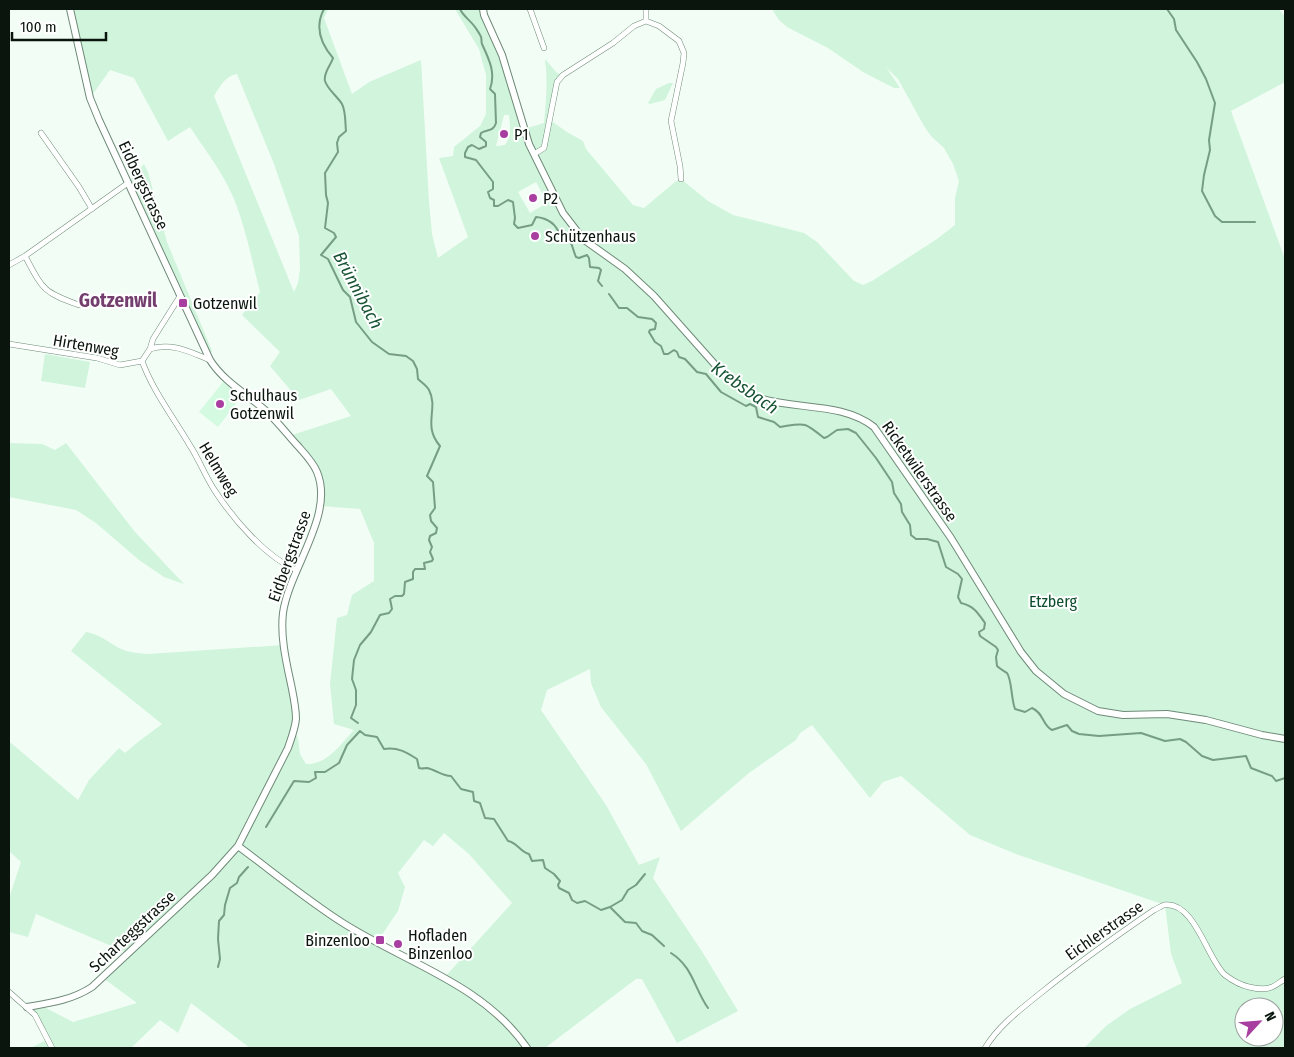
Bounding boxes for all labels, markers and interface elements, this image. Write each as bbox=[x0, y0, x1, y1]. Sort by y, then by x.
scale bar bbox=[12, 10, 106, 42]
text: 100 m bbox=[20, 18, 57, 36]
place label: P1 bbox=[514, 125, 529, 144]
marker: P1 bbox=[498, 128, 510, 140]
street label: Eidbergstrasse bbox=[115, 138, 172, 233]
place label: P2 bbox=[543, 189, 558, 208]
marker: P2 bbox=[527, 192, 539, 204]
place label: Schützenhaus bbox=[545, 227, 636, 246]
marker: Schützenhaus bbox=[529, 230, 541, 242]
water label: Brünnibach bbox=[328, 247, 388, 333]
district label: Gotzenwil bbox=[79, 289, 158, 312]
place label: Gotzenwil bbox=[193, 294, 257, 313]
marker: Gotzenwil bbox=[177, 297, 189, 309]
street label: Hirtenweg bbox=[51, 330, 121, 361]
water label: Krebsbach bbox=[707, 357, 783, 419]
place label: Schulhaus Gotzenwil bbox=[230, 386, 297, 423]
marker: Schulhaus Gotzenwil bbox=[214, 398, 226, 410]
street label: Ricketwilerstrasse bbox=[878, 417, 961, 525]
street label: Helmweg bbox=[195, 439, 242, 500]
street label: Eidbergstrasse bbox=[264, 508, 315, 604]
park label: Etzberg bbox=[1029, 592, 1078, 611]
street label: Scharteggstrasse bbox=[85, 887, 179, 976]
street label: Eichlerstrasse bbox=[1062, 897, 1147, 964]
place label: Hofladen Binzenloo bbox=[408, 926, 473, 963]
place label: Binzenloo bbox=[305, 931, 370, 950]
marker: Binzenloo bbox=[374, 934, 386, 946]
marker: Hofladen Binzenloo bbox=[392, 938, 404, 950]
north arrow bbox=[1234, 997, 1284, 1047]
text: N bbox=[1261, 1009, 1280, 1024]

